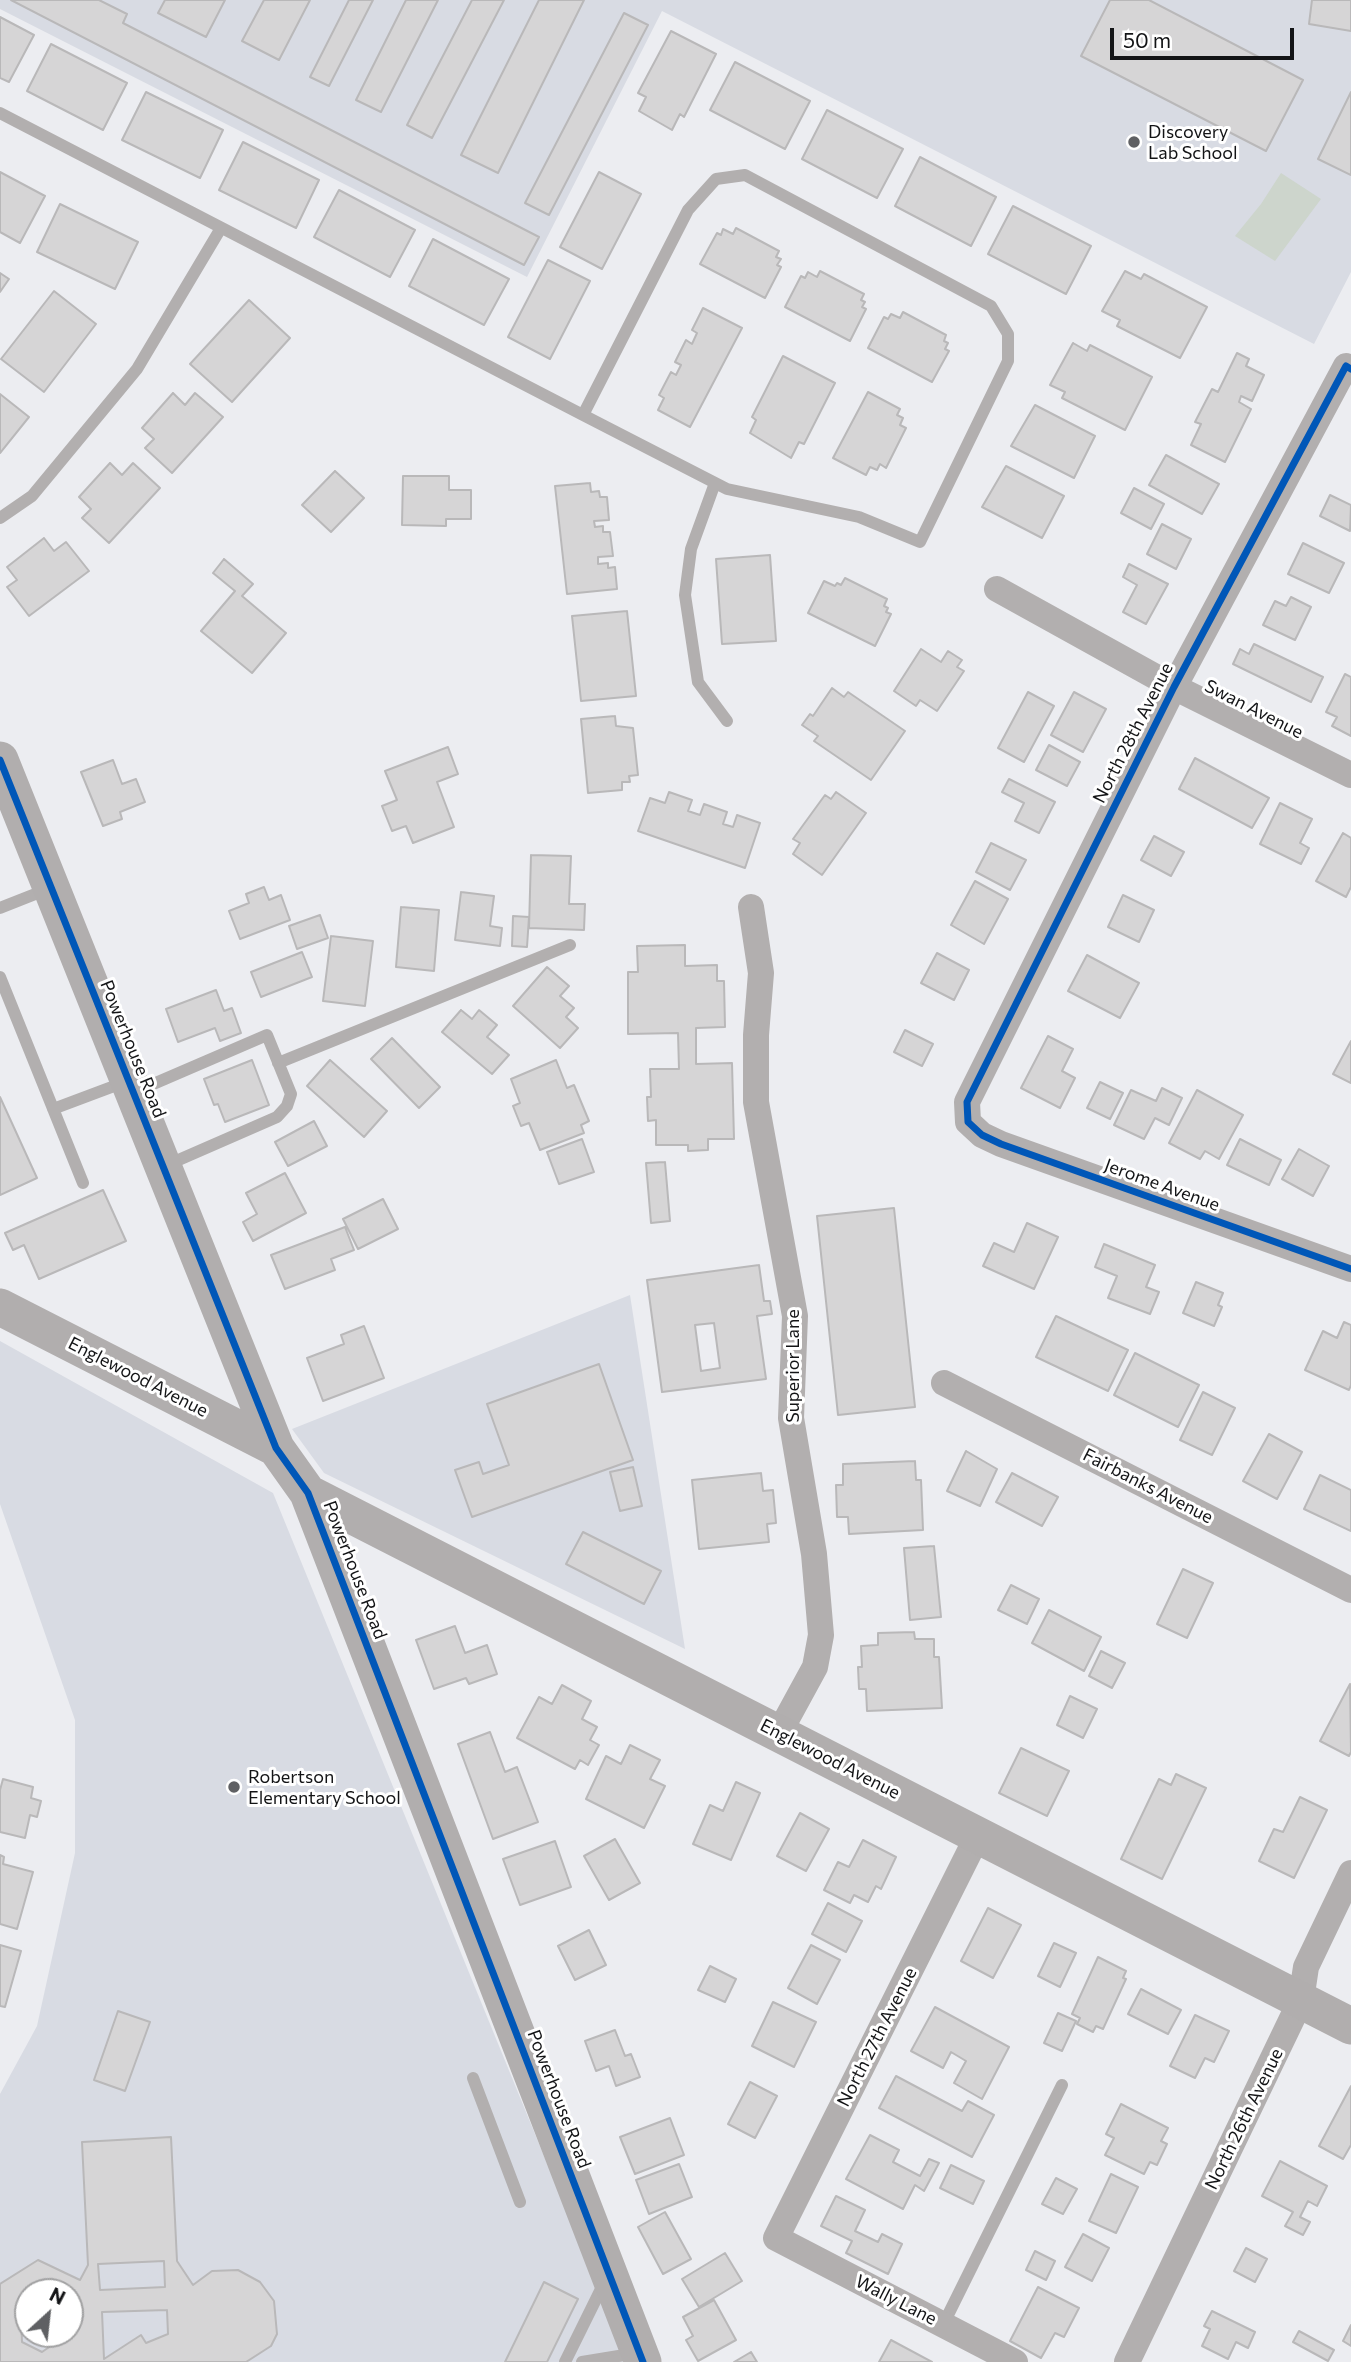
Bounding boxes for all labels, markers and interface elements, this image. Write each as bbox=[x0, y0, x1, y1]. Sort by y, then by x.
scale bar bbox=[1113, 14, 1297, 58]
text: 50 m bbox=[1123, 27, 1171, 52]
place label: Discovery Lab School bbox=[1148, 121, 1238, 164]
marker: Discovery Lab School bbox=[1126, 134, 1142, 150]
street label: North 28th Avenue bbox=[1088, 659, 1178, 807]
street label: Swan Avenue bbox=[1201, 675, 1307, 743]
street label: Powerhouse Road bbox=[96, 977, 170, 1121]
street label: Jerome Avenue bbox=[1101, 1154, 1223, 1216]
street label: Superior Lane bbox=[782, 1309, 804, 1423]
street label: Englewood Avenue bbox=[64, 1332, 212, 1422]
street label: Fairbanks Avenue bbox=[1079, 1444, 1217, 1528]
street label: Powerhouse Road bbox=[319, 1498, 391, 1642]
street label: Englewood Avenue bbox=[756, 1714, 904, 1804]
place label: Robertson Elementary School bbox=[248, 1766, 401, 1809]
marker: Robertson Elementary School bbox=[226, 1779, 242, 1795]
street label: North 27th Avenue bbox=[833, 1964, 921, 2110]
street label: Powerhouse Road bbox=[523, 2027, 595, 2171]
street label: North 26th Avenue bbox=[1200, 2045, 1288, 2193]
street label: Wally Lane bbox=[852, 2270, 940, 2330]
north arrow bbox=[14, 2278, 84, 2348]
text: N bbox=[46, 2282, 69, 2309]

